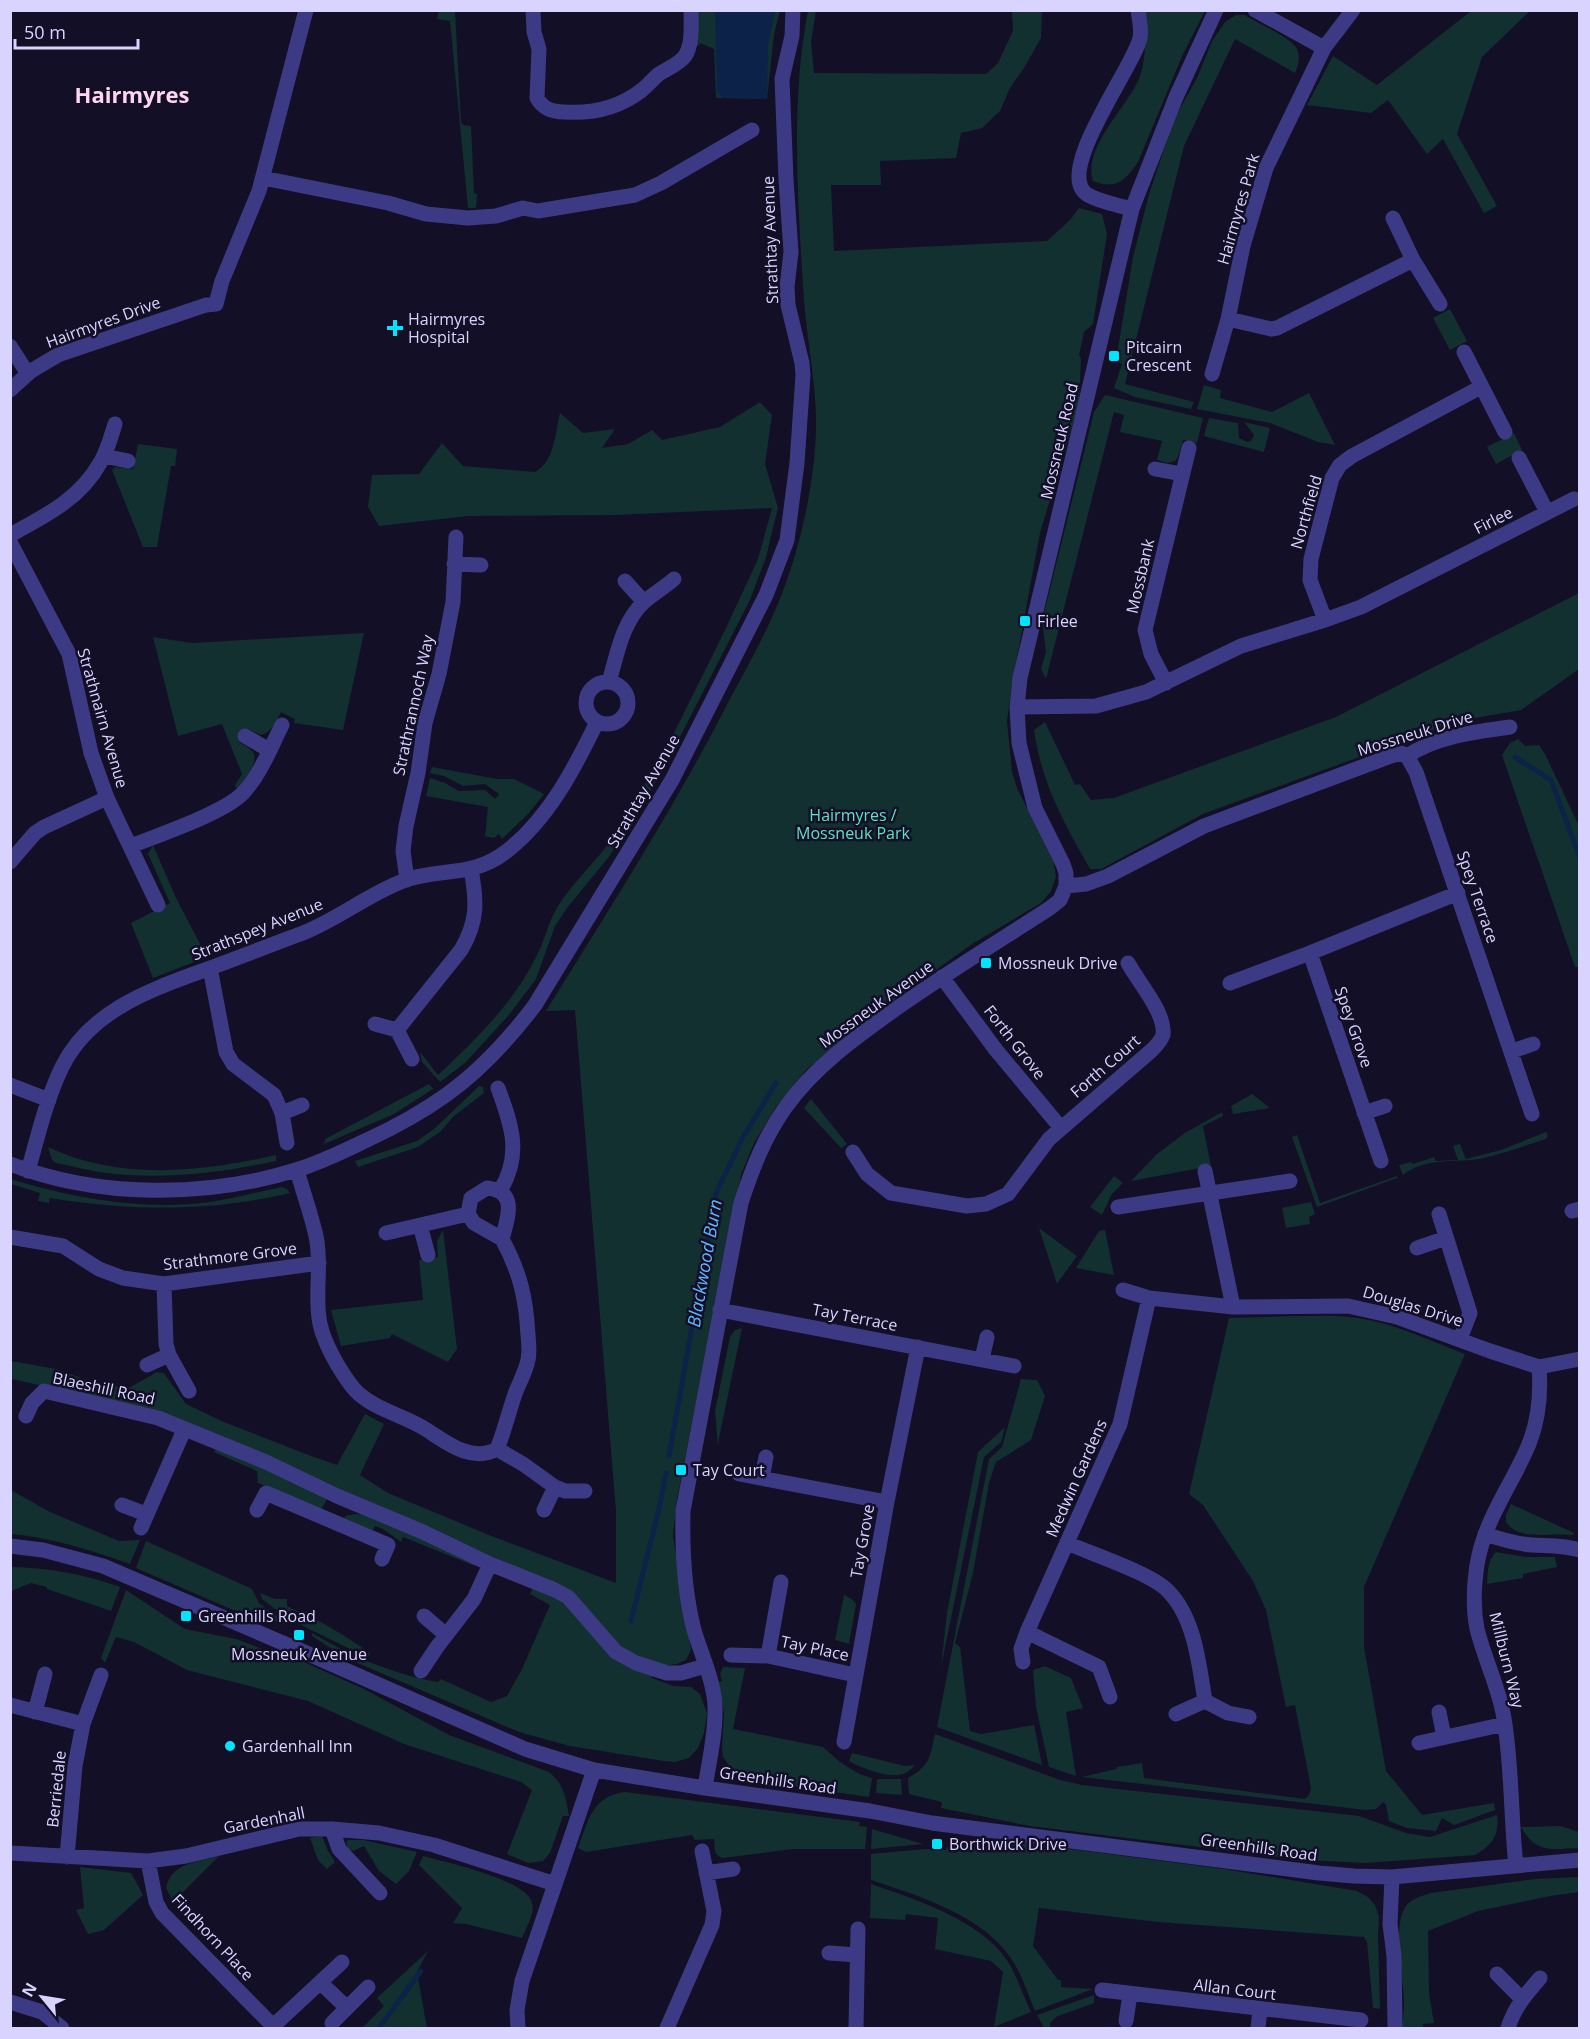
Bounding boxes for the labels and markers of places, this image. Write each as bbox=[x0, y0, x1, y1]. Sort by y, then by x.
place label: Hairmyres Hospital bbox=[408, 308, 485, 348]
marker: Hairmyres Hospital bbox=[386, 319, 404, 337]
place label: Pitcairn Crescent bbox=[1126, 336, 1192, 376]
marker: Pitcairn Crescent bbox=[1107, 349, 1121, 363]
place label: Firlee bbox=[1037, 610, 1078, 632]
marker: Firlee bbox=[1018, 614, 1032, 628]
place label: Mossneuk Drive bbox=[998, 952, 1118, 974]
marker: Mossneuk Drive bbox=[979, 956, 993, 970]
place label: Tay Court bbox=[693, 1459, 765, 1481]
marker: Tay Court bbox=[674, 1463, 688, 1477]
place label: Greenhills Road bbox=[198, 1605, 316, 1627]
marker: Greenhills Road bbox=[179, 1609, 193, 1623]
marker: Mossneuk Avenue bbox=[292, 1628, 306, 1642]
place label: Mossneuk Avenue bbox=[231, 1643, 367, 1665]
place label: Gardenhall Inn bbox=[242, 1735, 353, 1757]
marker: Gardenhall Inn bbox=[223, 1739, 237, 1753]
place label: Borthwick Drive bbox=[949, 1833, 1067, 1855]
marker: Borthwick Drive bbox=[930, 1837, 944, 1851]

